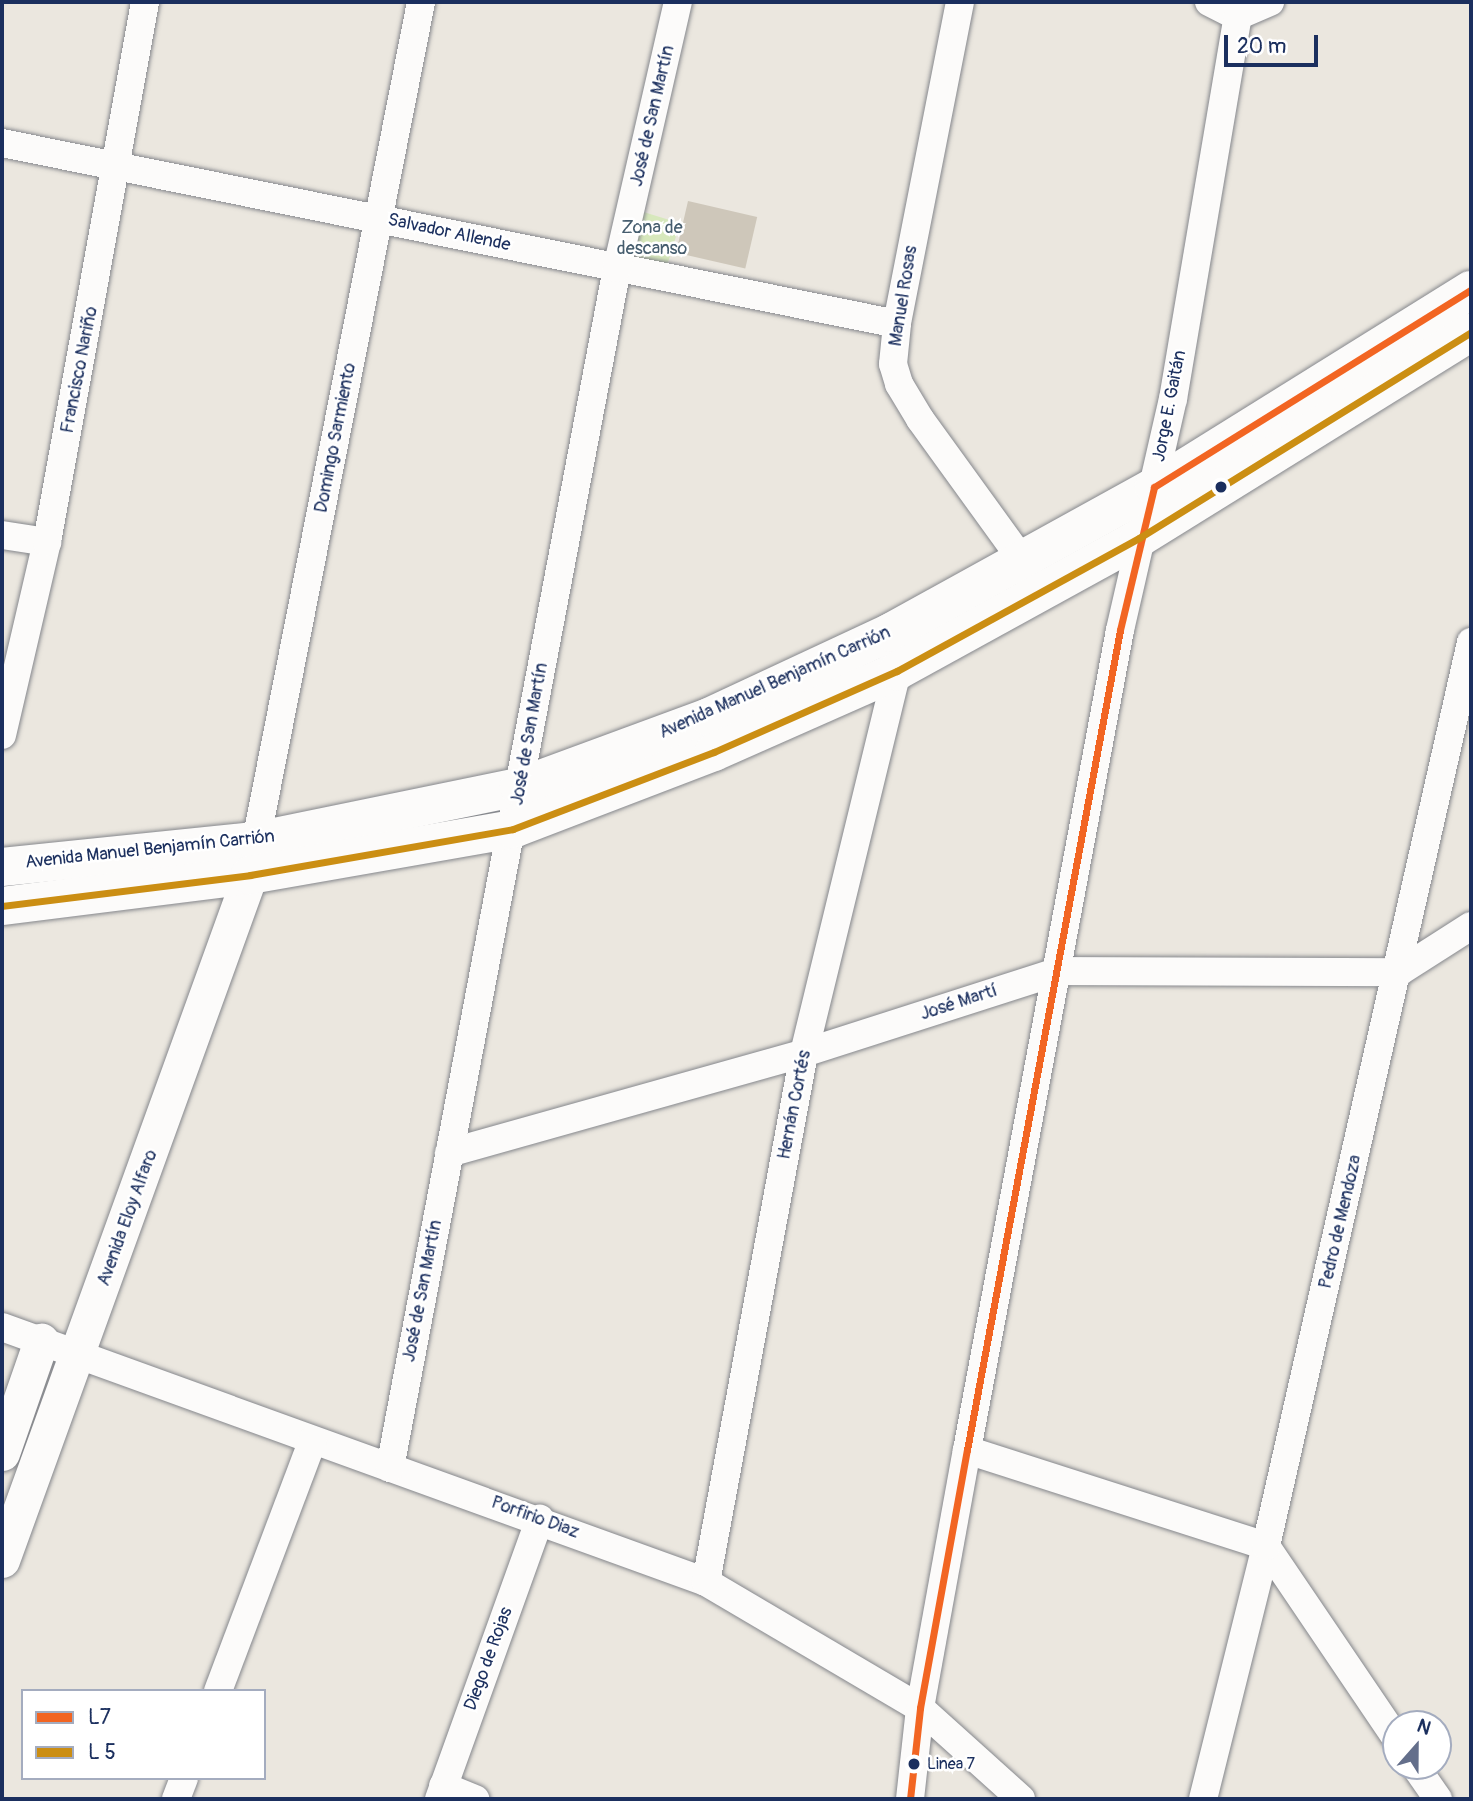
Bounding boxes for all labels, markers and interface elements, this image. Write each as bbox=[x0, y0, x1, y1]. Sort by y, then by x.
scale bar bbox=[1228, 21, 1322, 65]
text: 20 m bbox=[1237, 33, 1286, 60]
street label: José de San Martín bbox=[626, 43, 680, 189]
street label: Salvador Allende bbox=[386, 209, 512, 257]
park label: Zona de descanso bbox=[617, 218, 687, 260]
street label: Manuel Rosas bbox=[885, 244, 923, 348]
street label: Francisco Nariño bbox=[57, 305, 103, 435]
street label: Jorge E. Gaitán bbox=[1149, 348, 1191, 464]
street label: Domingo Sarmiento bbox=[311, 361, 361, 515]
unlabelled marker bbox=[1214, 480, 1228, 494]
street label: Avenida Manuel Benjamín Carrión bbox=[656, 622, 894, 744]
street label: José de San Martín bbox=[507, 661, 553, 807]
street label: Avenida Manuel Benjamín Carrión bbox=[24, 826, 276, 874]
street label: José Martí bbox=[918, 980, 1000, 1026]
street label: Hernán Cortés bbox=[774, 1049, 816, 1161]
street label: Avenida Eloy Alfaro bbox=[93, 1147, 163, 1289]
street label: Pedro de Mendoza bbox=[1315, 1153, 1367, 1291]
street label: José de San Martín bbox=[399, 1218, 447, 1364]
street label: Porfirio Diaz bbox=[488, 1492, 582, 1544]
street label: Diego de Rojas bbox=[460, 1604, 518, 1714]
legend bbox=[21, 1689, 266, 1780]
text: L7 bbox=[88, 1704, 111, 1731]
north arrow bbox=[1382, 1710, 1452, 1780]
text: N bbox=[1413, 1714, 1434, 1741]
text: L 5 bbox=[88, 1739, 116, 1766]
place label: Linea 7 bbox=[927, 1754, 975, 1774]
marker: Linea 7 bbox=[907, 1757, 921, 1771]

